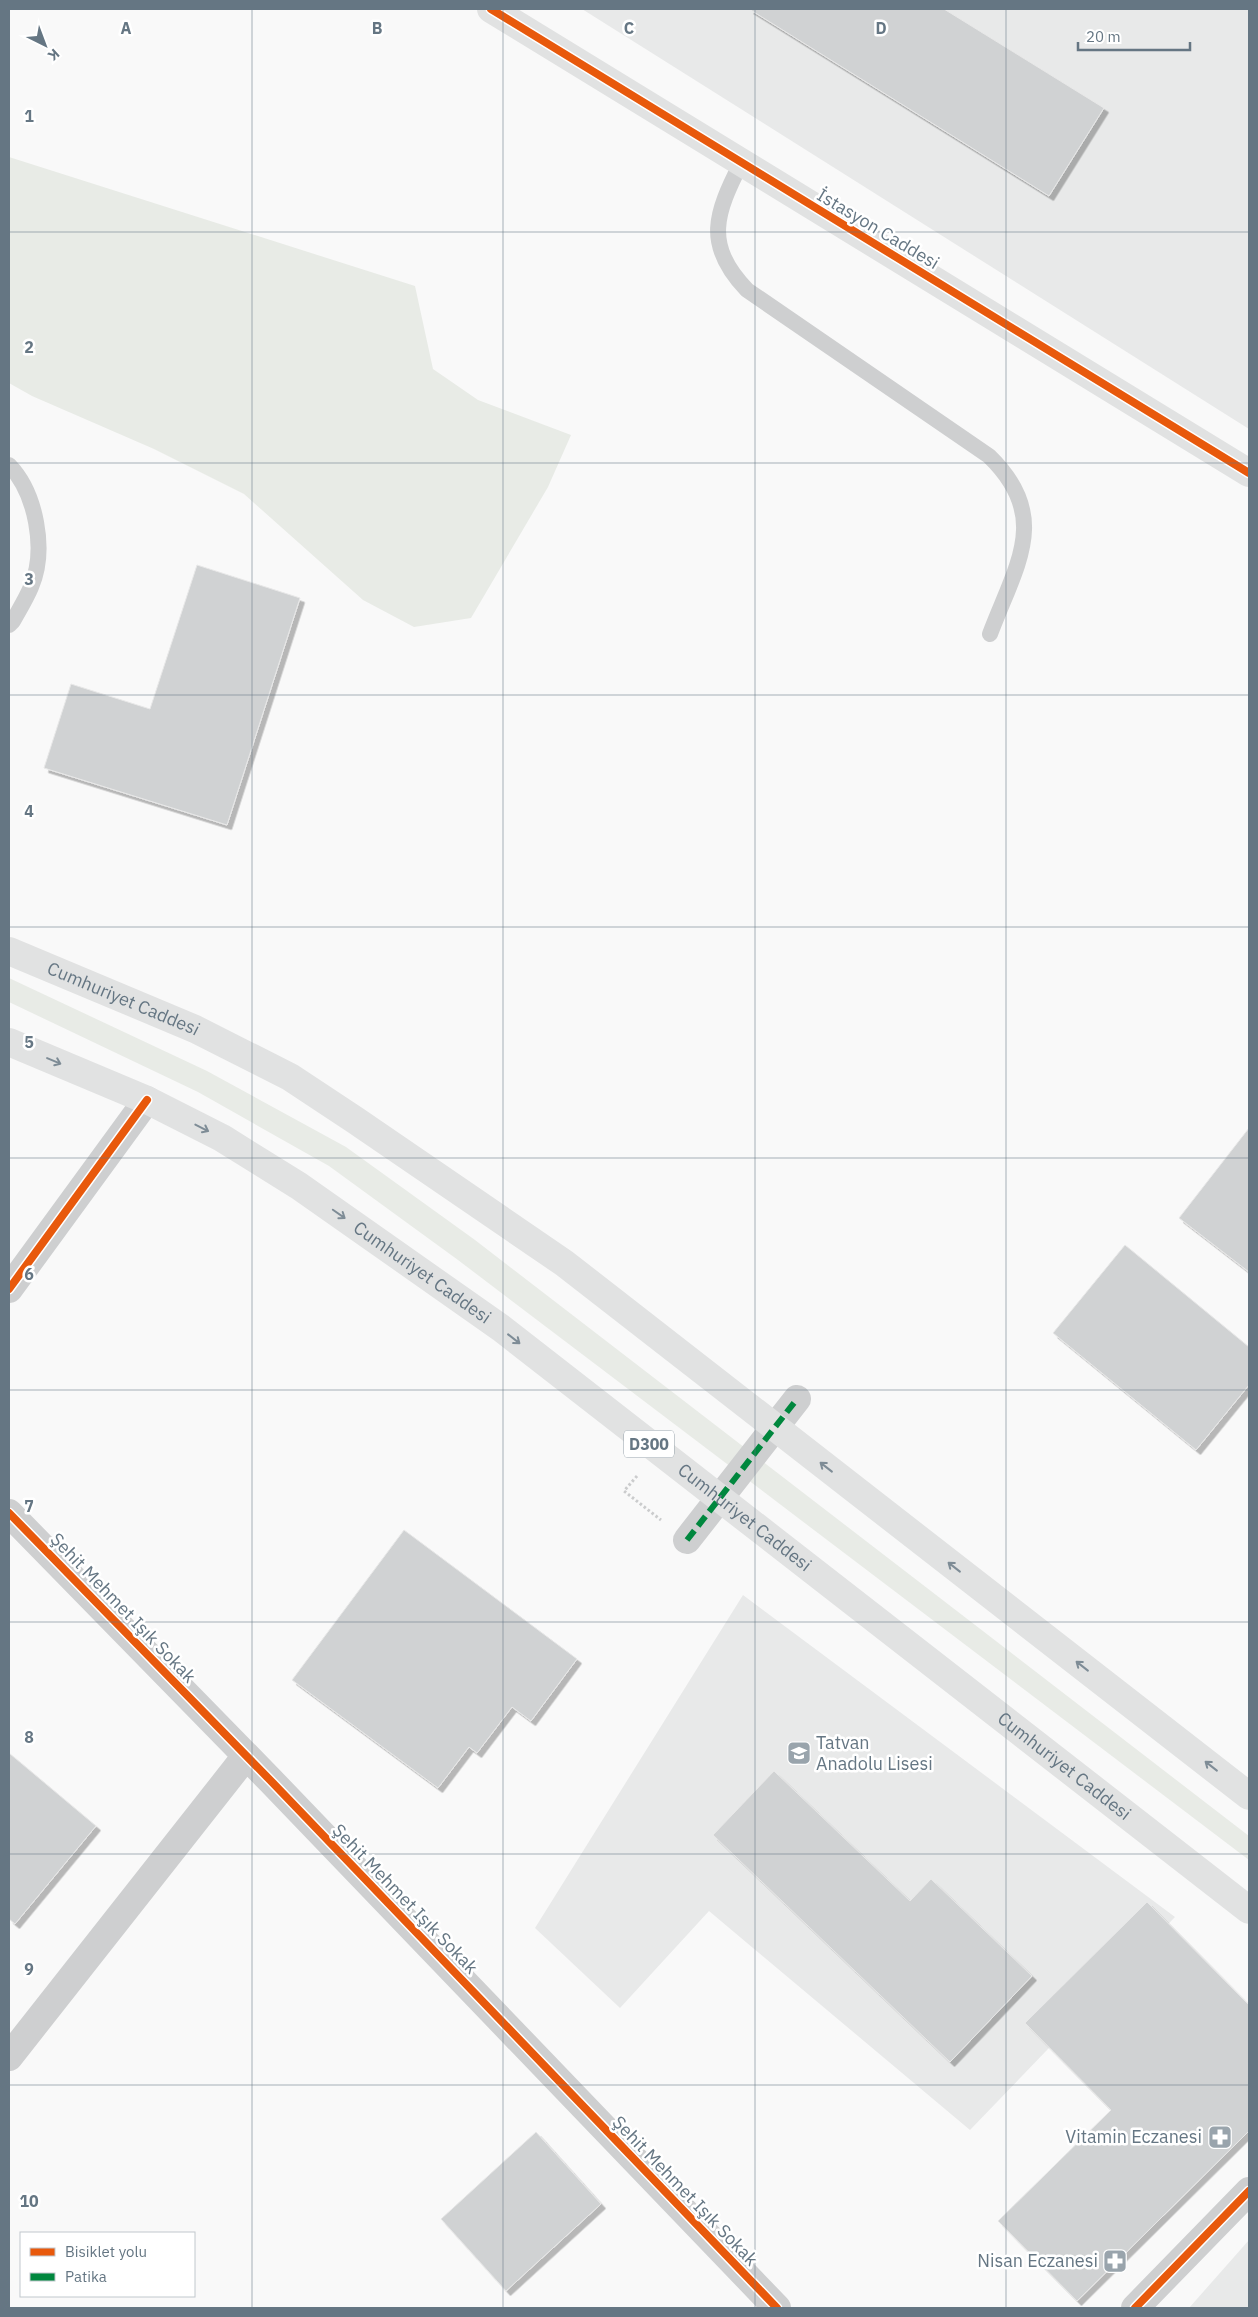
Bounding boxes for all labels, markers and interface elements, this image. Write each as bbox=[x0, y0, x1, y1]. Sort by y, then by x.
text: A bbox=[121, 18, 132, 38]
text: B bbox=[372, 18, 383, 38]
text: C bbox=[624, 18, 634, 38]
text: D bbox=[875, 18, 887, 38]
north arrow bbox=[20, 20, 70, 70]
scale bar bbox=[1078, 20, 1190, 52]
text: 20 m bbox=[1086, 27, 1121, 46]
text: K bbox=[44, 45, 63, 65]
text: 1 bbox=[24, 106, 34, 126]
street label: İstasyon Caddesi bbox=[813, 183, 944, 274]
text: 2 bbox=[24, 337, 34, 357]
text: 3 bbox=[24, 569, 34, 589]
text: 4 bbox=[24, 801, 34, 821]
street label: Cumhuriyet Caddesi bbox=[44, 956, 204, 1041]
text: 5 bbox=[24, 1032, 34, 1052]
one-way arrow bbox=[46, 1056, 61, 1066]
one-way arrow bbox=[194, 1123, 209, 1133]
one-way arrow bbox=[332, 1209, 346, 1219]
street label: Cumhuriyet Caddesi bbox=[349, 1216, 496, 1328]
text: 6 bbox=[24, 1264, 34, 1284]
one-way arrow bbox=[507, 1334, 521, 1344]
road number: D300 bbox=[624, 1430, 674, 1458]
street label: Cumhuriyet Caddesi bbox=[673, 1458, 816, 1576]
one-way arrow bbox=[819, 1462, 833, 1472]
text: 7 bbox=[24, 1496, 34, 1516]
street label: Şehit Mehmet Işık Sokak bbox=[46, 1528, 201, 1688]
one-way arrow bbox=[948, 1561, 961, 1572]
one-way arrow bbox=[1076, 1661, 1089, 1672]
street label: Cumhuriyet Caddesi bbox=[993, 1707, 1136, 1825]
text: 8 bbox=[24, 1727, 34, 1747]
place label: Tatvan Anadolu Lisesi bbox=[816, 1731, 933, 1775]
school or university icon: Tatvan Anadolu Lisesi bbox=[786, 1740, 812, 1766]
one-way arrow bbox=[1205, 1761, 1218, 1772]
street label: Şehit Mehmet Işık Sokak bbox=[328, 1819, 483, 1979]
text: 9 bbox=[24, 1959, 34, 1979]
street label: Şehit Mehmet Işık Sokak bbox=[608, 2111, 763, 2271]
pharmacy icon: Vitamin Eczanesi bbox=[1207, 2124, 1233, 2150]
place label: Vitamin Eczanesi bbox=[1065, 2125, 1202, 2148]
text: 10 bbox=[19, 2191, 39, 2211]
legend bbox=[20, 2232, 195, 2297]
text: Bisiklet yolu bbox=[65, 2242, 147, 2261]
pharmacy icon: Nisan Eczanesi bbox=[1102, 2248, 1128, 2274]
place label: Nisan Eczanesi bbox=[977, 2249, 1098, 2272]
text: Patika bbox=[65, 2267, 107, 2286]

